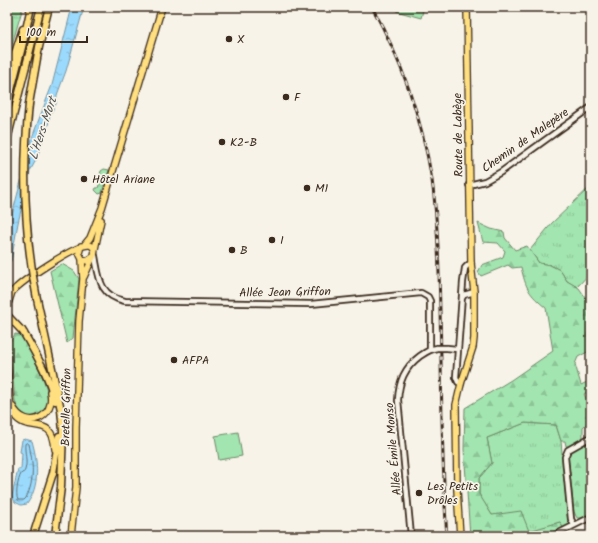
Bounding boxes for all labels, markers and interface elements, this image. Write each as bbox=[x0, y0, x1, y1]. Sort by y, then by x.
scale bar bbox=[20, 18, 87, 44]
text: 100 m bbox=[26, 23, 57, 42]
place label: X bbox=[237, 30, 245, 49]
marker: X bbox=[224, 34, 234, 44]
place label: F bbox=[294, 88, 302, 107]
marker: F bbox=[281, 92, 291, 102]
street label: Route de Labège bbox=[448, 92, 469, 177]
water label: L'Hers-Mort bbox=[23, 93, 64, 163]
street label: Chemin de Malepère bbox=[478, 103, 573, 178]
place label: K2-B bbox=[230, 133, 257, 152]
marker: K2-B bbox=[217, 137, 227, 147]
place label: Hôtel Ariane bbox=[92, 170, 155, 189]
marker: Hôtel Ariane bbox=[79, 174, 89, 184]
place label: M1 bbox=[315, 179, 328, 198]
marker: M1 bbox=[302, 183, 312, 193]
place label: I bbox=[280, 231, 284, 250]
marker: I bbox=[267, 235, 277, 245]
place label: B bbox=[240, 241, 248, 260]
marker: B bbox=[227, 245, 237, 255]
street label: Allée Jean Griffon bbox=[239, 282, 331, 303]
place label: AFPA bbox=[182, 351, 209, 370]
marker: AFPA bbox=[169, 355, 179, 365]
street label: Bretelle Griffon bbox=[56, 368, 77, 446]
street label: Allée Émile Monso bbox=[380, 402, 407, 496]
place label: Les Petits Drôles bbox=[427, 477, 478, 510]
marker: Les Petits Drôles bbox=[414, 488, 424, 498]

